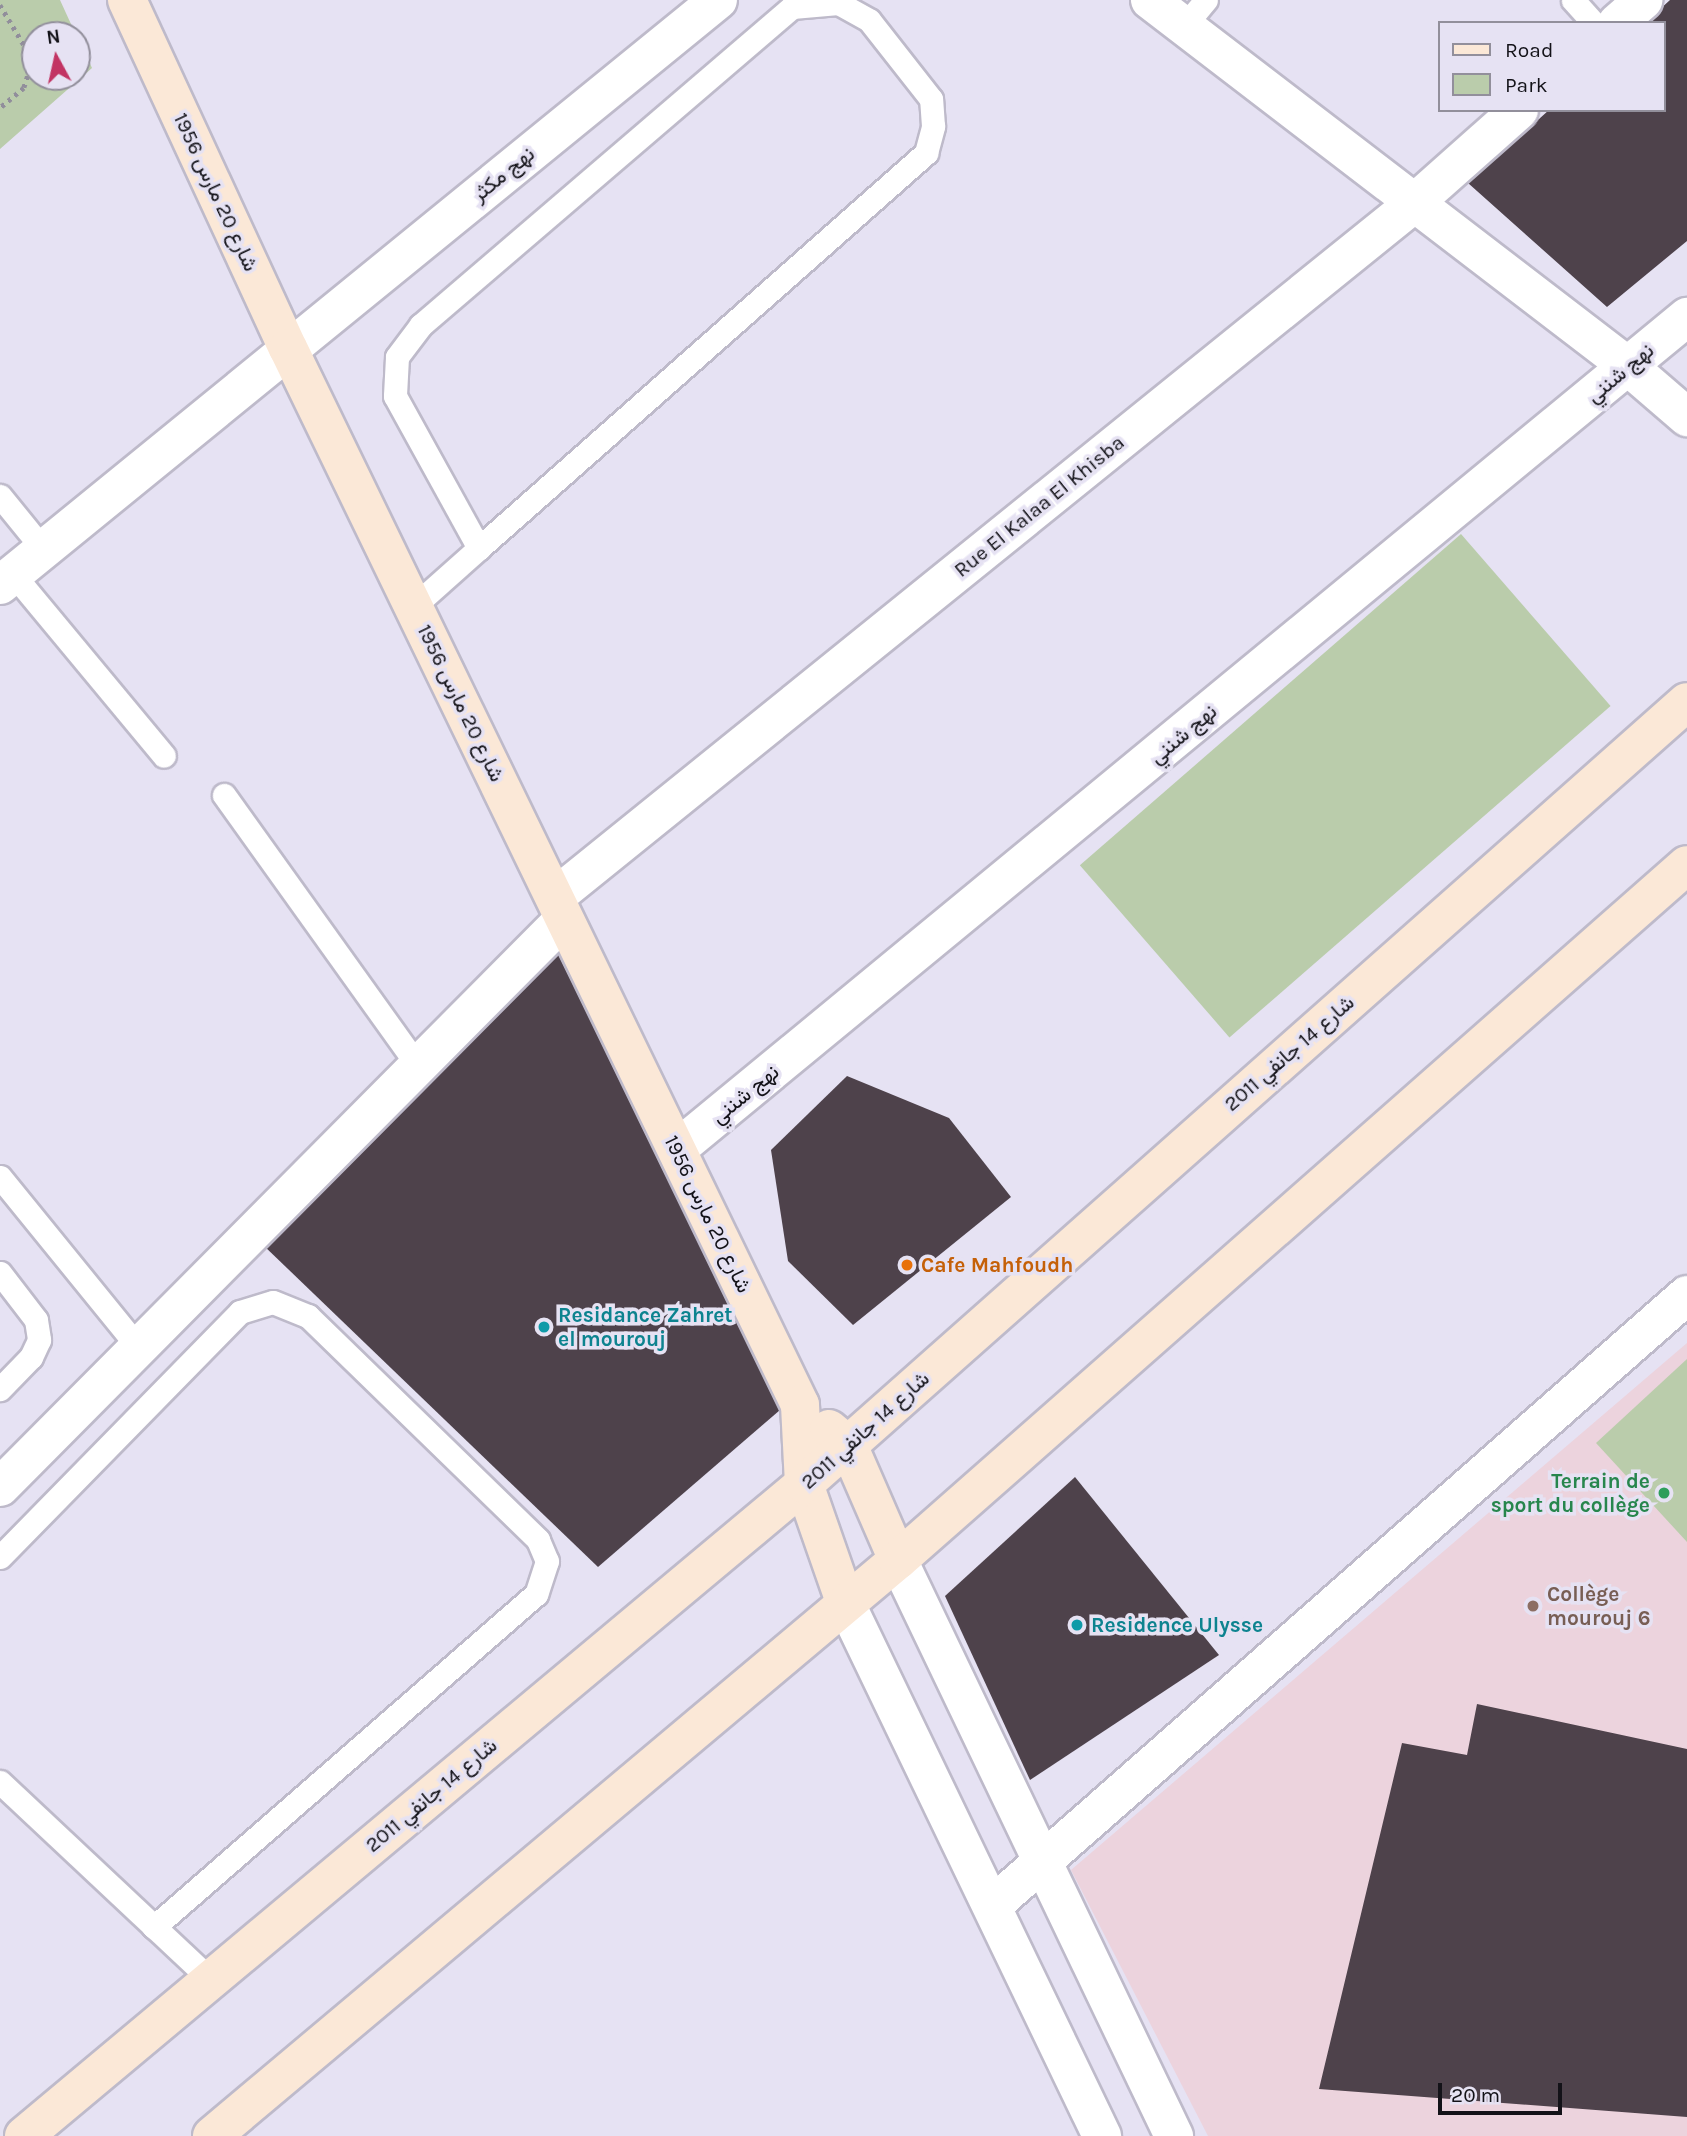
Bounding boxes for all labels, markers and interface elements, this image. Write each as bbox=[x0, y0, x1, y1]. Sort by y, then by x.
north arrow bbox=[21, 21, 91, 91]
legend bbox=[1438, 21, 1666, 112]
text: N bbox=[45, 25, 62, 49]
text: Road bbox=[1505, 38, 1553, 62]
text: Park bbox=[1505, 73, 1548, 97]
street label: شارع 20 مارس 1956 bbox=[168, 109, 264, 275]
street label: نهج مكثر bbox=[467, 141, 539, 207]
street label: نهج شنني bbox=[1581, 338, 1659, 408]
street label: Rue El Kalaa El Khisba bbox=[949, 430, 1129, 582]
street label: شارع 20 مارس 1956 bbox=[412, 620, 510, 786]
street label: نهج شنني bbox=[1144, 699, 1222, 769]
street label: شارع 14 جانفي 2011 bbox=[1219, 990, 1359, 1116]
street label: نهج شنني bbox=[706, 1059, 784, 1129]
street label: شارع 20 مارس 1956 bbox=[659, 1131, 757, 1297]
place label: Cafe Mahfoudh bbox=[921, 1252, 1073, 1278]
marker: Cafe Mahfoudh bbox=[899, 1257, 915, 1273]
place label: Residance Zahret el mourouj bbox=[558, 1302, 733, 1352]
marker: Residance Zahret el mourouj bbox=[536, 1319, 552, 1335]
street label: شارع 14 جانفي 2011 bbox=[796, 1366, 934, 1494]
place label: Terrain de sport du collège bbox=[1491, 1468, 1650, 1518]
marker: Terrain de sport du collège bbox=[1656, 1485, 1672, 1501]
place label: Collège mourouj 6 bbox=[1547, 1581, 1650, 1631]
marker: Collège mourouj 6 bbox=[1525, 1598, 1541, 1614]
place label: Residence Ulysse bbox=[1091, 1612, 1263, 1638]
marker: Residence Ulysse bbox=[1069, 1617, 1085, 1633]
street label: شارع 14 جانفي 2011 bbox=[360, 1733, 502, 1857]
scale bar bbox=[1442, 2070, 1566, 2114]
text: 20 m bbox=[1451, 2083, 1500, 2107]

